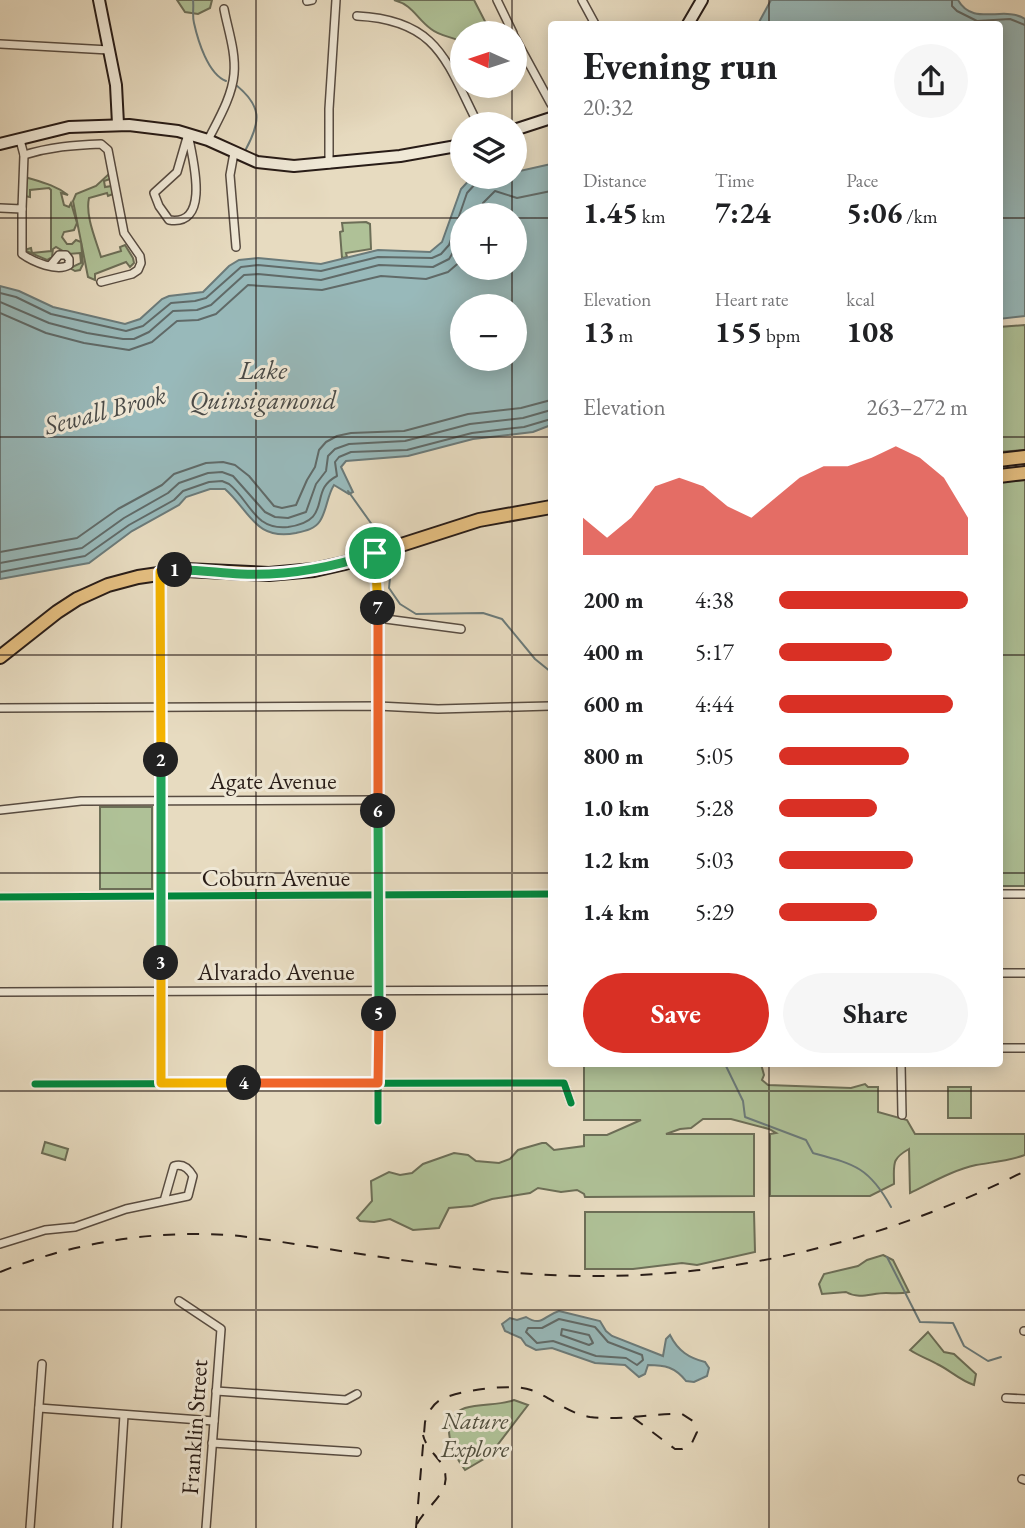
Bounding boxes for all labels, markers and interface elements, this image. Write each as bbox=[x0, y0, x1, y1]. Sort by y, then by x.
north arrow bbox=[450, 21, 527, 98]
map controls bbox=[450, 21, 527, 371]
text: Evening run bbox=[583, 41, 778, 90]
button: share bbox=[894, 44, 968, 118]
text: 20:32 bbox=[583, 92, 633, 122]
button: layers bbox=[450, 112, 527, 189]
text: Distance bbox=[583, 168, 646, 193]
text: Time bbox=[715, 168, 754, 193]
text: Pace bbox=[846, 168, 878, 193]
text: 1.45 bbox=[583, 193, 638, 232]
text: 7:24 bbox=[715, 193, 771, 232]
text: 5:06 bbox=[846, 193, 902, 232]
button: + bbox=[450, 203, 527, 280]
text: km bbox=[638, 204, 666, 229]
text: /km bbox=[902, 204, 937, 229]
text: Elevation bbox=[583, 287, 651, 312]
text: Heart rate bbox=[715, 287, 788, 312]
text: kcal bbox=[846, 287, 875, 312]
button: − bbox=[450, 294, 527, 371]
text: 13 bbox=[583, 312, 615, 351]
text: 155 bbox=[715, 312, 762, 351]
text: 108 bbox=[846, 312, 894, 351]
text: m bbox=[615, 323, 633, 348]
text: bpm bbox=[762, 323, 801, 348]
water label: Lake Quinsigamond bbox=[189, 353, 337, 417]
water label: Sewall Brook bbox=[39, 377, 170, 443]
text: Elevation bbox=[583, 392, 666, 422]
text: 263–272 m bbox=[867, 392, 968, 422]
pin bbox=[345, 523, 405, 583]
icon: arrive bbox=[356, 534, 394, 572]
pin: 1 bbox=[158, 552, 192, 588]
text: 1 bbox=[169, 557, 180, 582]
text: 200 m bbox=[583, 585, 644, 615]
text: 4:38 bbox=[695, 585, 734, 615]
pin: 7 bbox=[360, 590, 396, 626]
text: 7 bbox=[372, 595, 383, 620]
text: 400 m bbox=[583, 637, 644, 667]
text: 5:17 bbox=[695, 637, 734, 667]
text: 600 m bbox=[583, 689, 644, 719]
text: 4:44 bbox=[695, 689, 734, 719]
text: 800 m bbox=[583, 741, 644, 771]
text: 5:05 bbox=[695, 741, 734, 771]
pin: 2 bbox=[144, 742, 178, 778]
text: 2 bbox=[155, 747, 166, 772]
street label: Agate Avenue bbox=[208, 765, 337, 796]
text: 1.0 km bbox=[583, 793, 650, 823]
text: 5:28 bbox=[695, 793, 734, 823]
pin: 6 bbox=[360, 794, 396, 828]
text: 6 bbox=[372, 798, 383, 823]
text: 1.2 km bbox=[583, 845, 650, 875]
text: 5:03 bbox=[695, 845, 734, 875]
street label: Coburn Avenue bbox=[202, 862, 350, 893]
text: 1.4 km bbox=[583, 897, 650, 927]
text: 5:29 bbox=[695, 897, 734, 927]
pin: 3 bbox=[144, 946, 178, 981]
text: 3 bbox=[155, 950, 166, 975]
street label: Alvarado Avenue bbox=[196, 956, 355, 987]
button: Save bbox=[583, 973, 769, 1053]
button: Share bbox=[783, 973, 968, 1053]
pin: 5 bbox=[362, 996, 396, 1032]
text: 5 bbox=[373, 1001, 384, 1026]
pin: 4 bbox=[226, 1066, 262, 1100]
text: 4 bbox=[238, 1070, 249, 1095]
street label: Franklin Street bbox=[174, 1358, 214, 1496]
park label: Nature Explore bbox=[440, 1405, 510, 1464]

